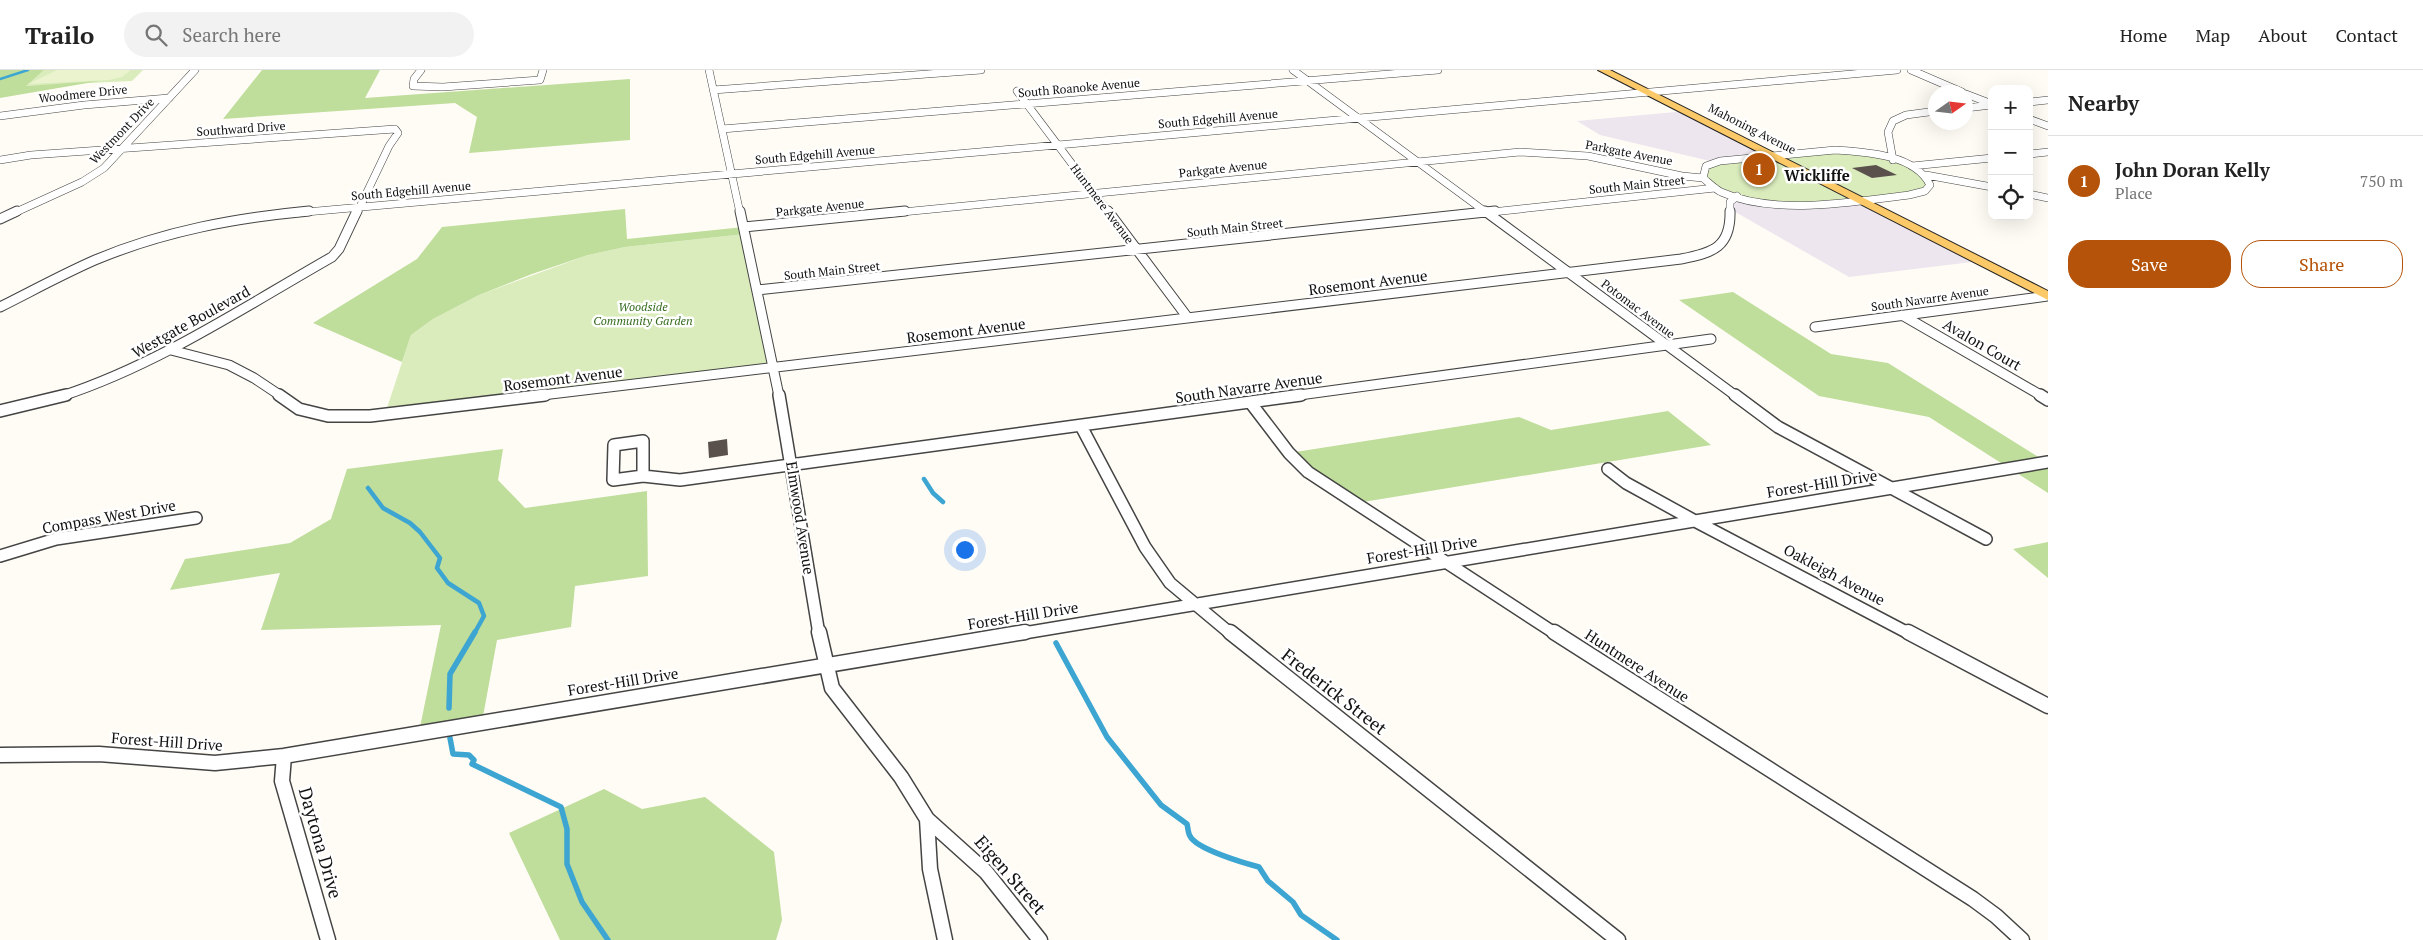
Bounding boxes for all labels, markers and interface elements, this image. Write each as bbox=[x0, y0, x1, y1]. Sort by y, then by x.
search box bbox=[124, 12, 474, 57]
text: Trailo bbox=[25, 19, 94, 51]
icon: search bbox=[142, 21, 170, 49]
text: Search here bbox=[182, 22, 281, 47]
text: Home bbox=[2120, 23, 2167, 47]
text: Map bbox=[2195, 23, 2230, 47]
text: About bbox=[2258, 23, 2307, 47]
text: Contact bbox=[2335, 23, 2398, 47]
street label: South Roanoke Avenue bbox=[1017, 75, 1141, 100]
street label: Woodmere Drive bbox=[38, 81, 128, 106]
north arrow bbox=[1928, 85, 1973, 130]
map controls bbox=[1988, 85, 2033, 220]
button: + bbox=[1988, 85, 2033, 130]
text: Nearby bbox=[2068, 89, 2139, 117]
street label: Westmont Drive bbox=[86, 94, 157, 167]
street label: Mahoning Avenue bbox=[1706, 100, 1799, 157]
street label: South Edgehill Avenue bbox=[1157, 106, 1278, 131]
street label: Southward Drive bbox=[196, 118, 286, 139]
button: − bbox=[1988, 130, 2033, 175]
street label: Parkgate Avenue bbox=[1584, 137, 1674, 168]
street label: South Edgehill Avenue bbox=[754, 142, 875, 167]
pin: 1 bbox=[1743, 150, 1775, 188]
street label: Parkgate Avenue bbox=[1178, 156, 1268, 181]
text: John Doran Kelly bbox=[2115, 157, 2270, 182]
street label: Huntmere Avenue bbox=[1067, 161, 1137, 247]
district label: Wickliffe bbox=[1784, 165, 1850, 185]
text: 1 bbox=[2079, 170, 2089, 192]
text: 750 m bbox=[2360, 170, 2403, 192]
street label: South Main Street bbox=[1588, 172, 1686, 197]
button: locate bbox=[1988, 175, 2033, 220]
street label: South Edgehill Avenue bbox=[350, 178, 471, 203]
text: Place bbox=[2115, 182, 2153, 204]
street label: Parkgate Avenue bbox=[775, 195, 865, 220]
street label: South Main Street bbox=[1186, 215, 1284, 240]
button: Save bbox=[2068, 240, 2231, 288]
button: Share bbox=[2241, 240, 2403, 288]
street label: South Main Street bbox=[783, 258, 881, 283]
street label: Rosemont Avenue bbox=[1307, 265, 1429, 299]
street label: Potomac Avenue bbox=[1598, 276, 1678, 341]
street label: Westgate Boulevard bbox=[128, 280, 253, 362]
street label: South Navarre Avenue bbox=[1870, 283, 1990, 314]
park label: Woodside Community Garden bbox=[593, 299, 693, 328]
street label: Rosemont Avenue bbox=[905, 313, 1027, 347]
street label: Avalon Court bbox=[1940, 314, 2026, 375]
street label: Rosemont Avenue bbox=[502, 361, 624, 395]
street label: South Navarre Avenue bbox=[1174, 367, 1324, 407]
street label: Elmwood Avenue bbox=[782, 460, 820, 576]
street label: Forest-Hill Drive bbox=[1765, 464, 1878, 502]
street label: Compass West Drive bbox=[40, 494, 177, 538]
street label: Forest-Hill Drive bbox=[1365, 530, 1478, 568]
your location bbox=[952, 537, 978, 563]
street label: Oakleigh Avenue bbox=[1780, 539, 1889, 609]
street label: Forest-Hill Drive bbox=[966, 596, 1079, 634]
street label: Huntmere Avenue bbox=[1582, 624, 1693, 706]
street label: Frederick Street bbox=[1277, 643, 1392, 740]
street label: Forest-Hill Drive bbox=[566, 662, 679, 700]
street label: Forest-Hill Drive bbox=[111, 727, 223, 755]
street label: Daytona Drive bbox=[294, 784, 348, 901]
street label: Eigen Street bbox=[970, 830, 1052, 919]

